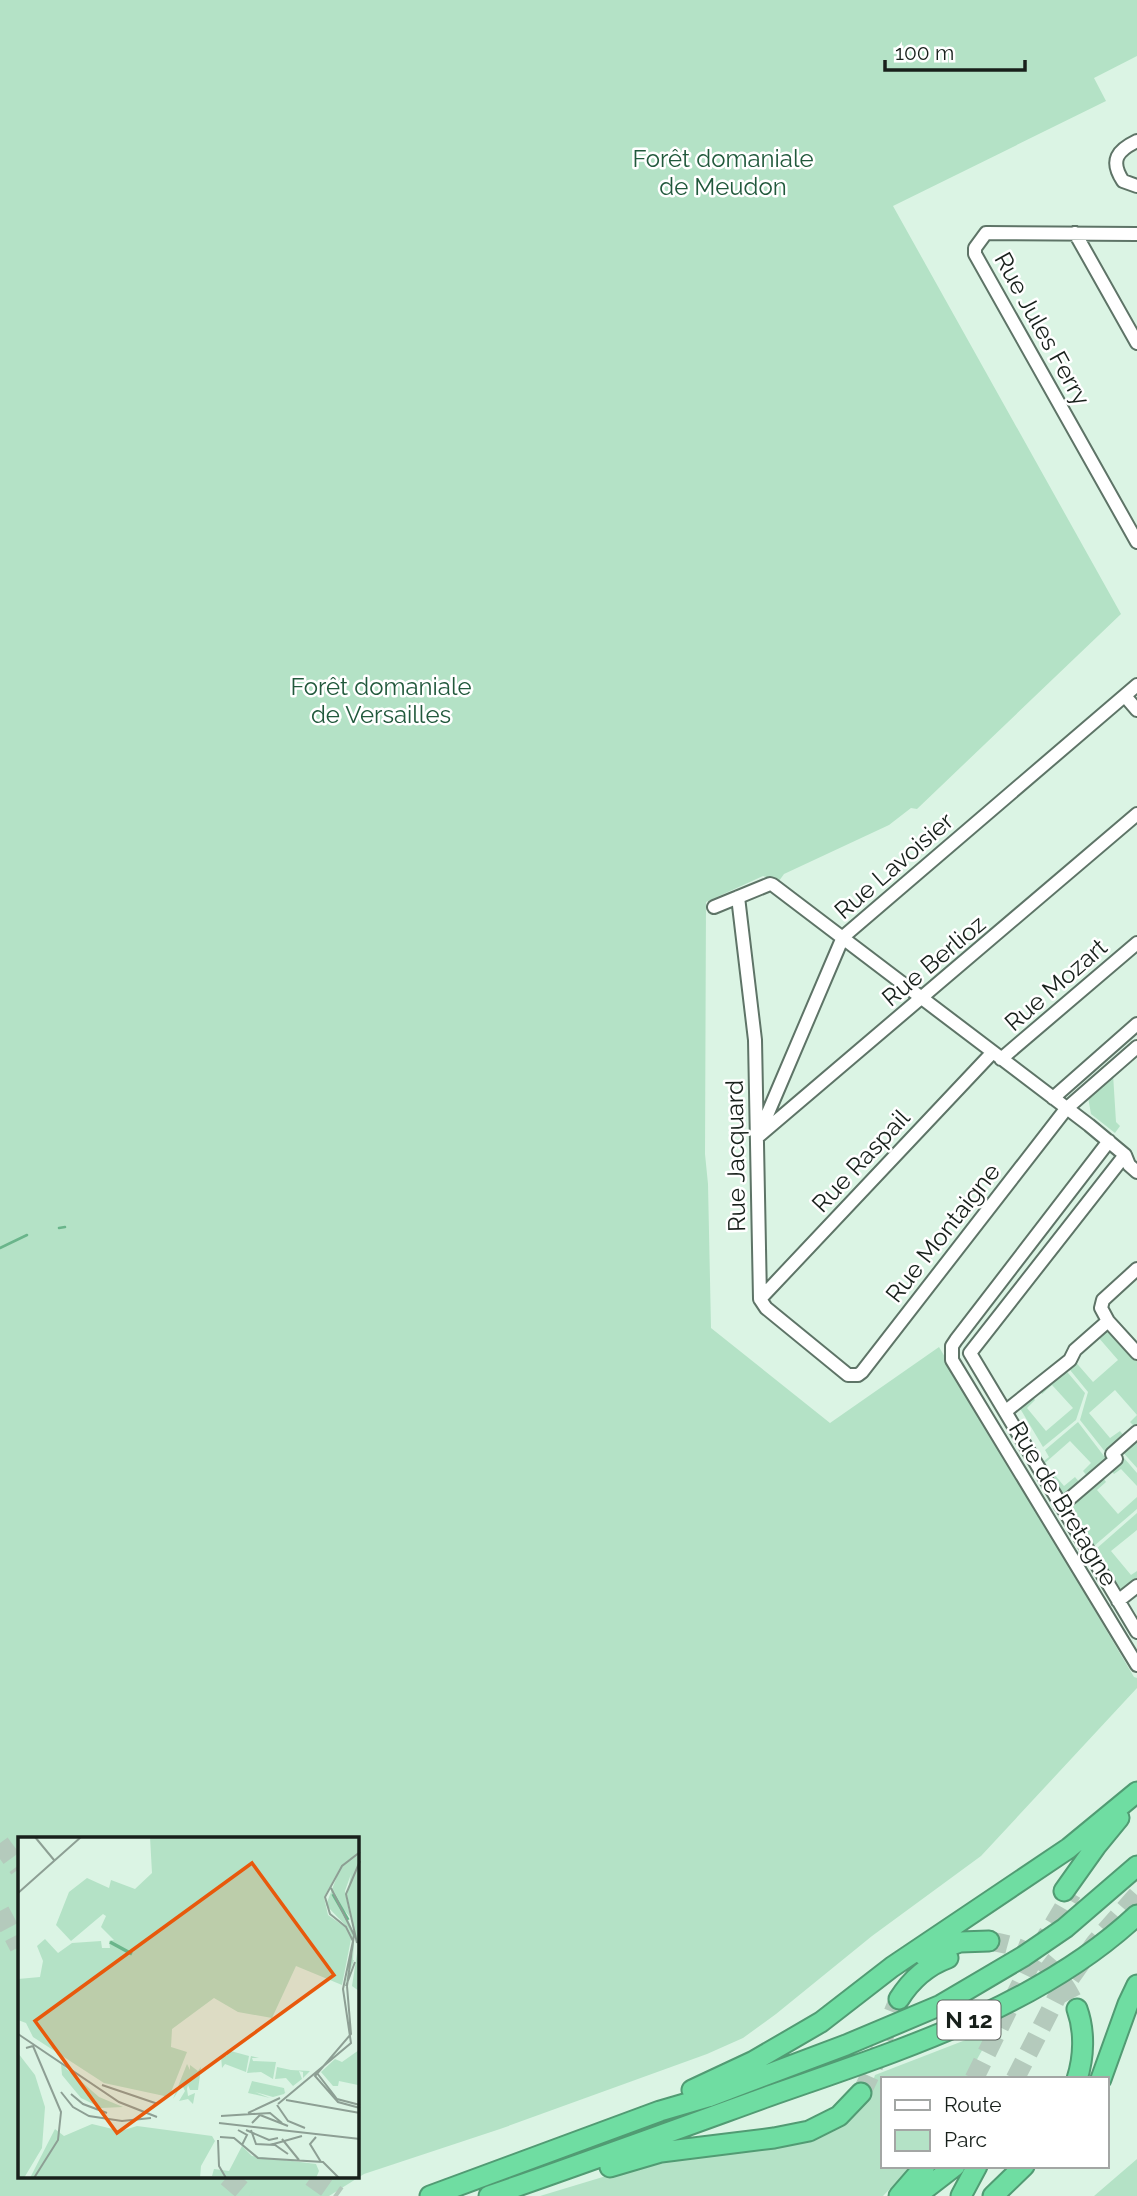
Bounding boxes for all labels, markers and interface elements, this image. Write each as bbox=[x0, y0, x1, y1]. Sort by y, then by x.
scale bar bbox=[885, 28, 1025, 72]
text: 100 m bbox=[895, 40, 954, 65]
park label: Forêt domaniale de Meudon bbox=[632, 144, 814, 201]
street label: Rue Jules Ferry bbox=[988, 247, 1096, 410]
park label: Forêt domaniale de Versailles bbox=[290, 672, 472, 729]
street label: Rue Lavoisier bbox=[828, 806, 959, 925]
street label: Rue Berlioz bbox=[876, 909, 991, 1012]
street label: Rue Mozart bbox=[999, 932, 1113, 1037]
street label: Rue Jacquard bbox=[720, 1080, 751, 1232]
street label: Rue Raspail bbox=[806, 1103, 916, 1218]
street label: Rue Montaigne bbox=[879, 1157, 1006, 1308]
street label: Rue de Bretagne bbox=[1003, 1416, 1124, 1591]
inset map bbox=[18, 1837, 359, 2178]
road number: N 12 bbox=[937, 2000, 1000, 2039]
legend bbox=[881, 2077, 1109, 2168]
text: Route bbox=[944, 2092, 1002, 2117]
text: Parc bbox=[944, 2127, 987, 2152]

